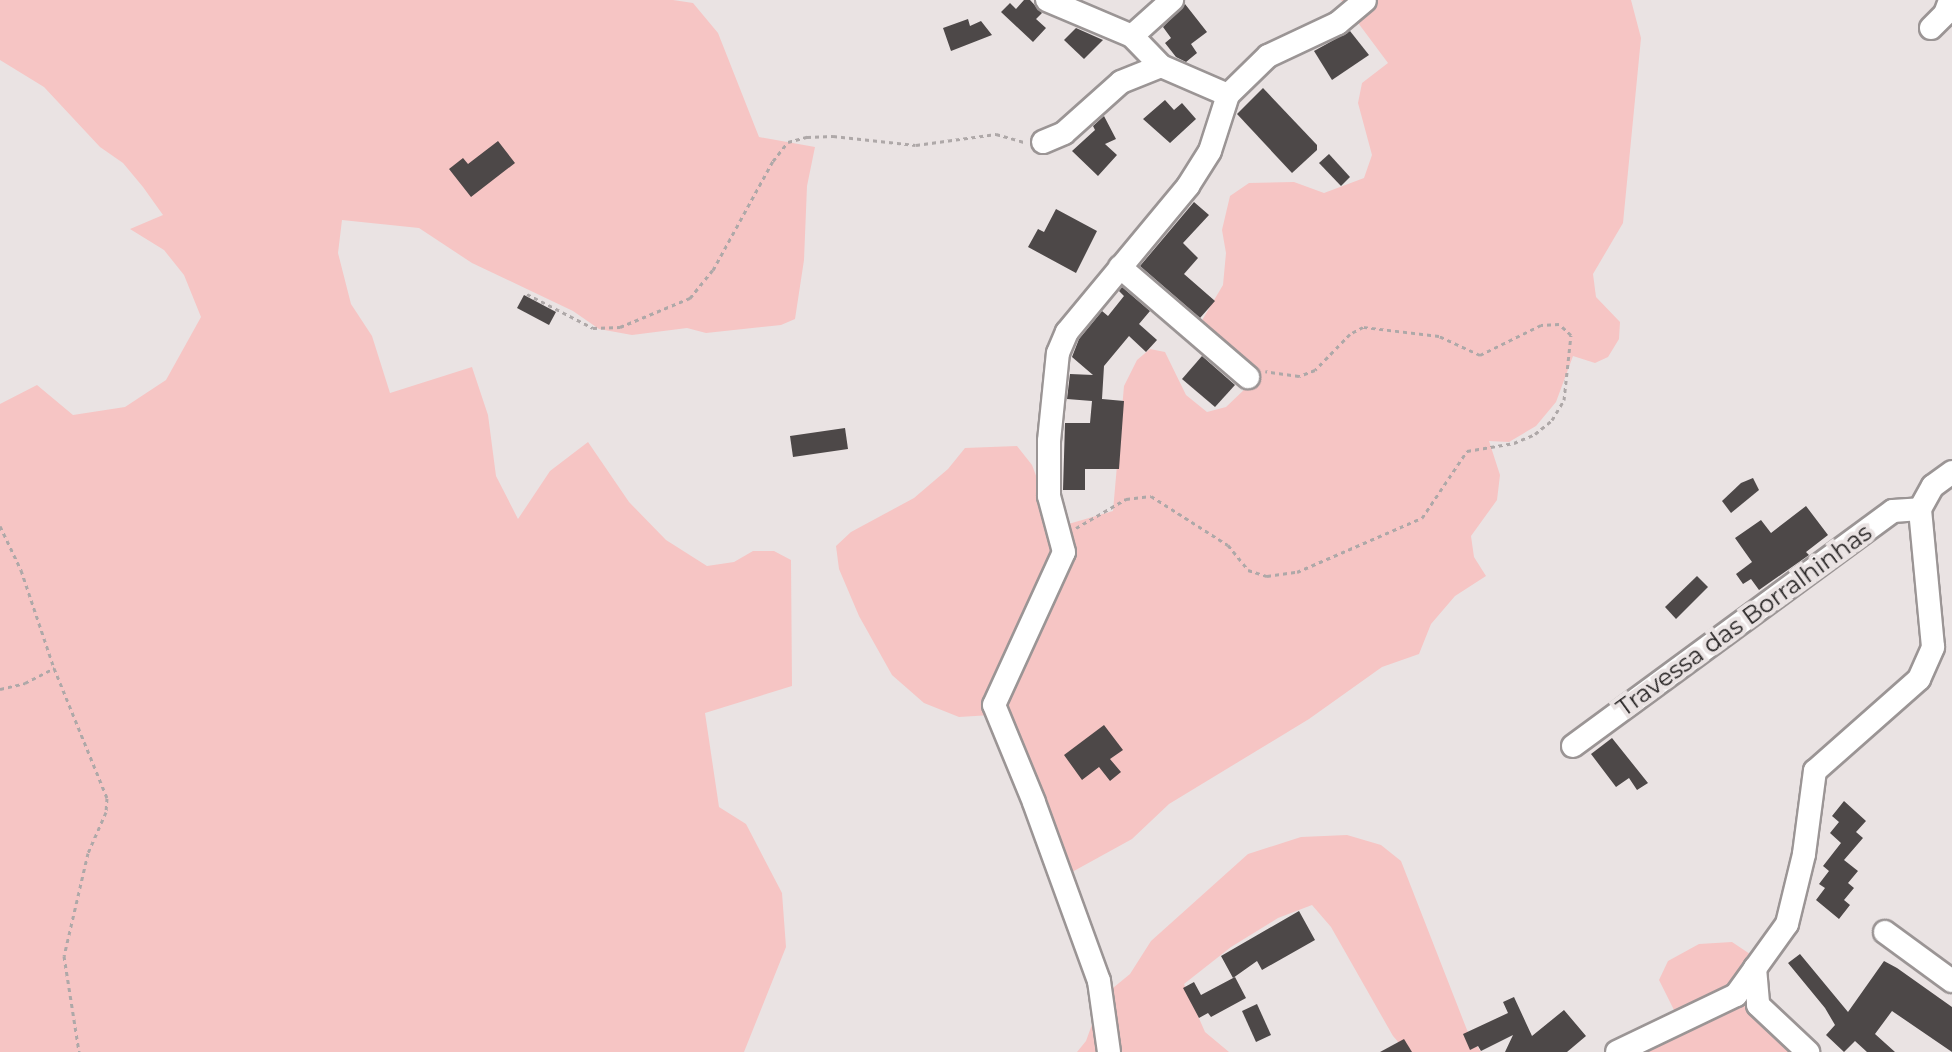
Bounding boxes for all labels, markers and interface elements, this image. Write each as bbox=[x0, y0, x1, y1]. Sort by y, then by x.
street label: Travessa das Borralhinhas bbox=[1611, 518, 1877, 722]

